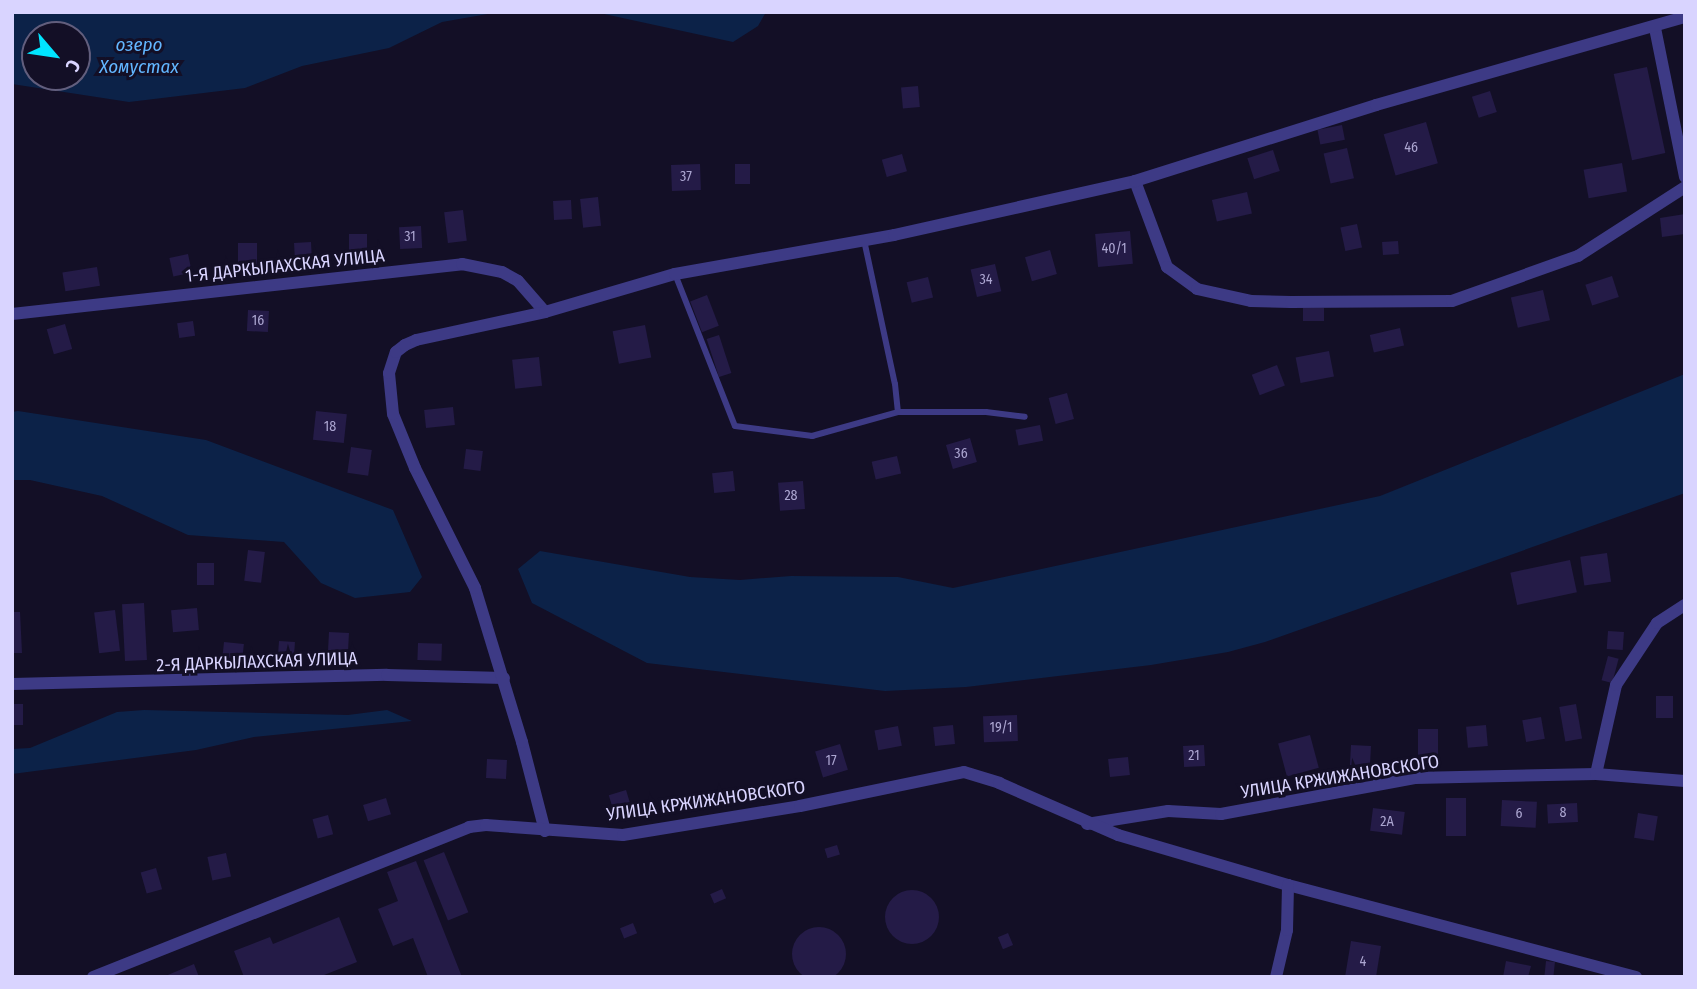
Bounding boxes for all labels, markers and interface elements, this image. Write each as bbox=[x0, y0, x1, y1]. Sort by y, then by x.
north arrow bbox=[21, 21, 91, 91]
water label: озеро Хомустах bbox=[99, 34, 179, 78]
text: С bbox=[61, 56, 86, 75]
house number: 46 bbox=[1404, 140, 1418, 156]
house number: 37 bbox=[680, 169, 692, 185]
house number: 31 bbox=[404, 229, 416, 245]
house number: 40/1 bbox=[1101, 241, 1127, 257]
street label: 1-Я ДАРКЫЛАХСКАЯ УЛИЦА bbox=[184, 245, 386, 287]
house number: 34 bbox=[979, 272, 993, 288]
house number: 16 bbox=[252, 313, 264, 329]
house number: 18 bbox=[324, 419, 336, 435]
house number: 36 bbox=[954, 446, 968, 462]
house number: 28 bbox=[784, 488, 798, 504]
street label: 2-Я ДАРКЫЛАХСКАЯ УЛИЦА bbox=[156, 648, 358, 676]
house number: 19/1 bbox=[990, 720, 1012, 736]
house number: 21 bbox=[1188, 748, 1200, 764]
street label: УЛИЦА КРЖИЖАНОВСКОГО bbox=[1239, 751, 1441, 803]
house number: 17 bbox=[825, 753, 837, 769]
street label: УЛИЦА КРЖИЖАНОВСКОГО bbox=[605, 776, 807, 826]
house number: 8 bbox=[1560, 805, 1566, 821]
house number: 6 bbox=[1516, 806, 1522, 822]
house number: 2А bbox=[1380, 814, 1394, 830]
house number: 4 bbox=[1360, 954, 1366, 970]

